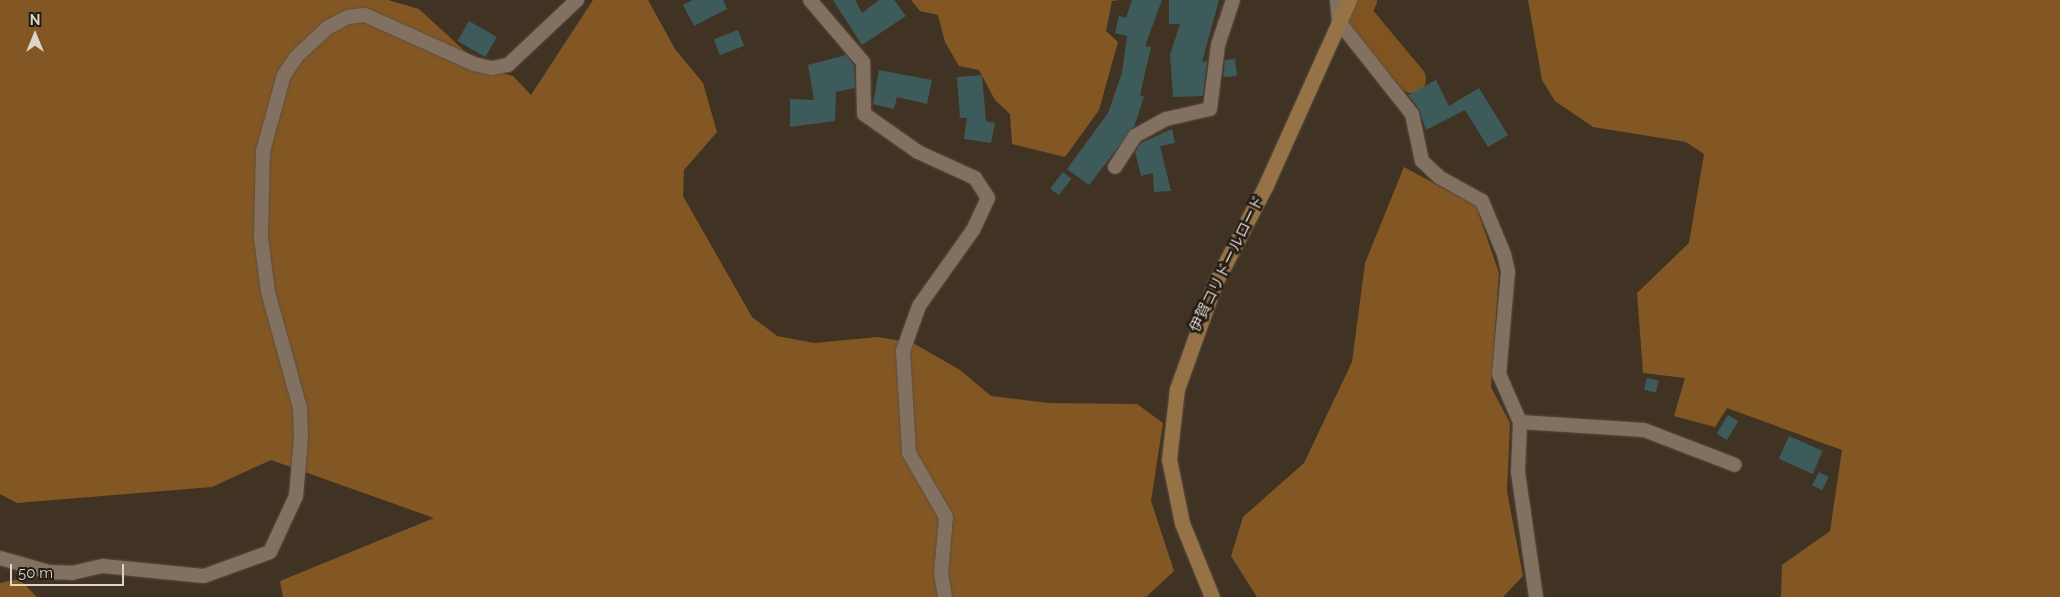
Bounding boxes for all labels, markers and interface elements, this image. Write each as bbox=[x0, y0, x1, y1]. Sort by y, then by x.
north arrow bbox=[10, 10, 60, 60]
text: N bbox=[30, 12, 40, 28]
street label: 伊賀コリドールロード bbox=[1186, 193, 1268, 335]
scale bar bbox=[12, 554, 126, 586]
text: 50 m bbox=[18, 564, 53, 582]

